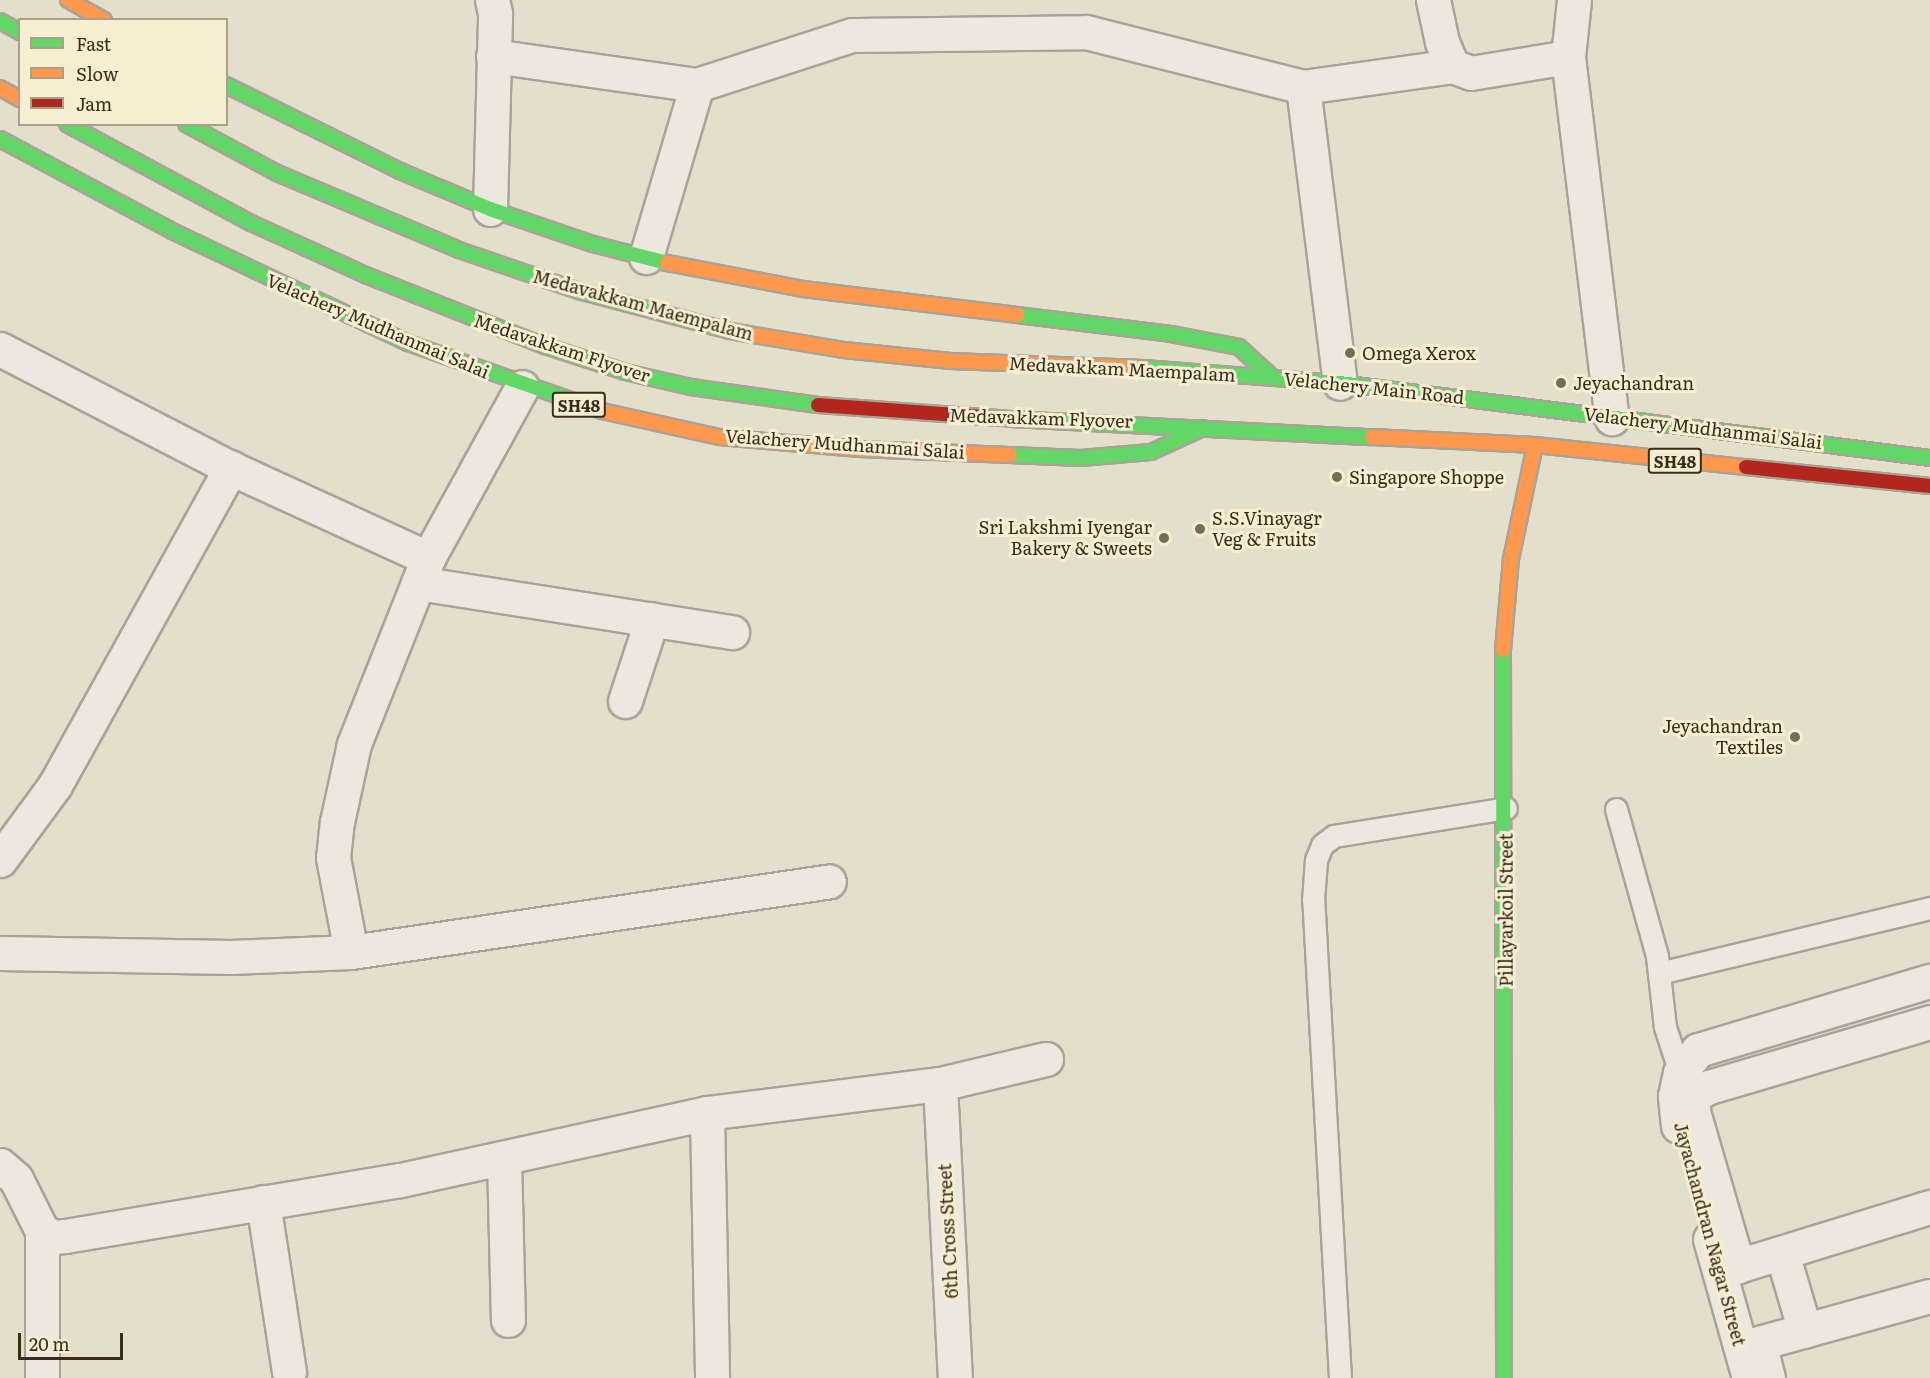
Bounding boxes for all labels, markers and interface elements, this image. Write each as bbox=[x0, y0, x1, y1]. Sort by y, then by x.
legend bbox=[18, 18, 228, 126]
text: Fast bbox=[76, 30, 111, 57]
text: Slow bbox=[76, 60, 118, 87]
text: Jam bbox=[76, 90, 112, 117]
street label: Medavakkam Maempalam bbox=[530, 265, 756, 345]
street label: Velachery Mudhanmai Salai bbox=[263, 269, 493, 383]
street label: Medavakkam Flyover bbox=[471, 309, 653, 387]
place label: Omega Xerox bbox=[1362, 342, 1476, 364]
marker: Omega Xerox bbox=[1343, 346, 1357, 360]
street label: Medavakkam Maempalam bbox=[1008, 352, 1236, 386]
street label: Velachery Main Road bbox=[1283, 368, 1465, 408]
place label: Jeyachandran bbox=[1573, 372, 1694, 394]
marker: Jeyachandran bbox=[1554, 376, 1568, 390]
road number: SH48 bbox=[550, 392, 608, 418]
street label: Velachery Mudhanmai Salai bbox=[1583, 403, 1823, 453]
street label: Medavakkam Flyover bbox=[949, 404, 1133, 432]
street label: Velachery Mudhanmai Salai bbox=[725, 425, 965, 463]
road number: SH48 bbox=[1646, 448, 1704, 474]
place label: Singapore Shoppe bbox=[1349, 466, 1504, 488]
marker: Singapore Shoppe bbox=[1330, 470, 1344, 484]
place label: S.S.Vinayagr Veg & Fruits bbox=[1212, 508, 1322, 550]
place label: Sri Lakshmi Iyengar Bakery & Sweets bbox=[979, 517, 1152, 560]
marker: S.S.Vinayagr Veg & Fruits bbox=[1193, 522, 1207, 536]
marker: Sri Lakshmi Iyengar Bakery & Sweets bbox=[1157, 531, 1171, 545]
place label: Jeyachandran Textiles bbox=[1662, 716, 1783, 758]
marker: Jeyachandran Textiles bbox=[1788, 730, 1802, 744]
street label: Pillayarkoil Street bbox=[1495, 833, 1517, 987]
street label: Jayachandran Nagar Street bbox=[1670, 1120, 1750, 1348]
street label: 6th Cross Street bbox=[934, 1163, 962, 1299]
scale bar bbox=[21, 1321, 126, 1359]
text: 20 m bbox=[29, 1330, 70, 1357]

